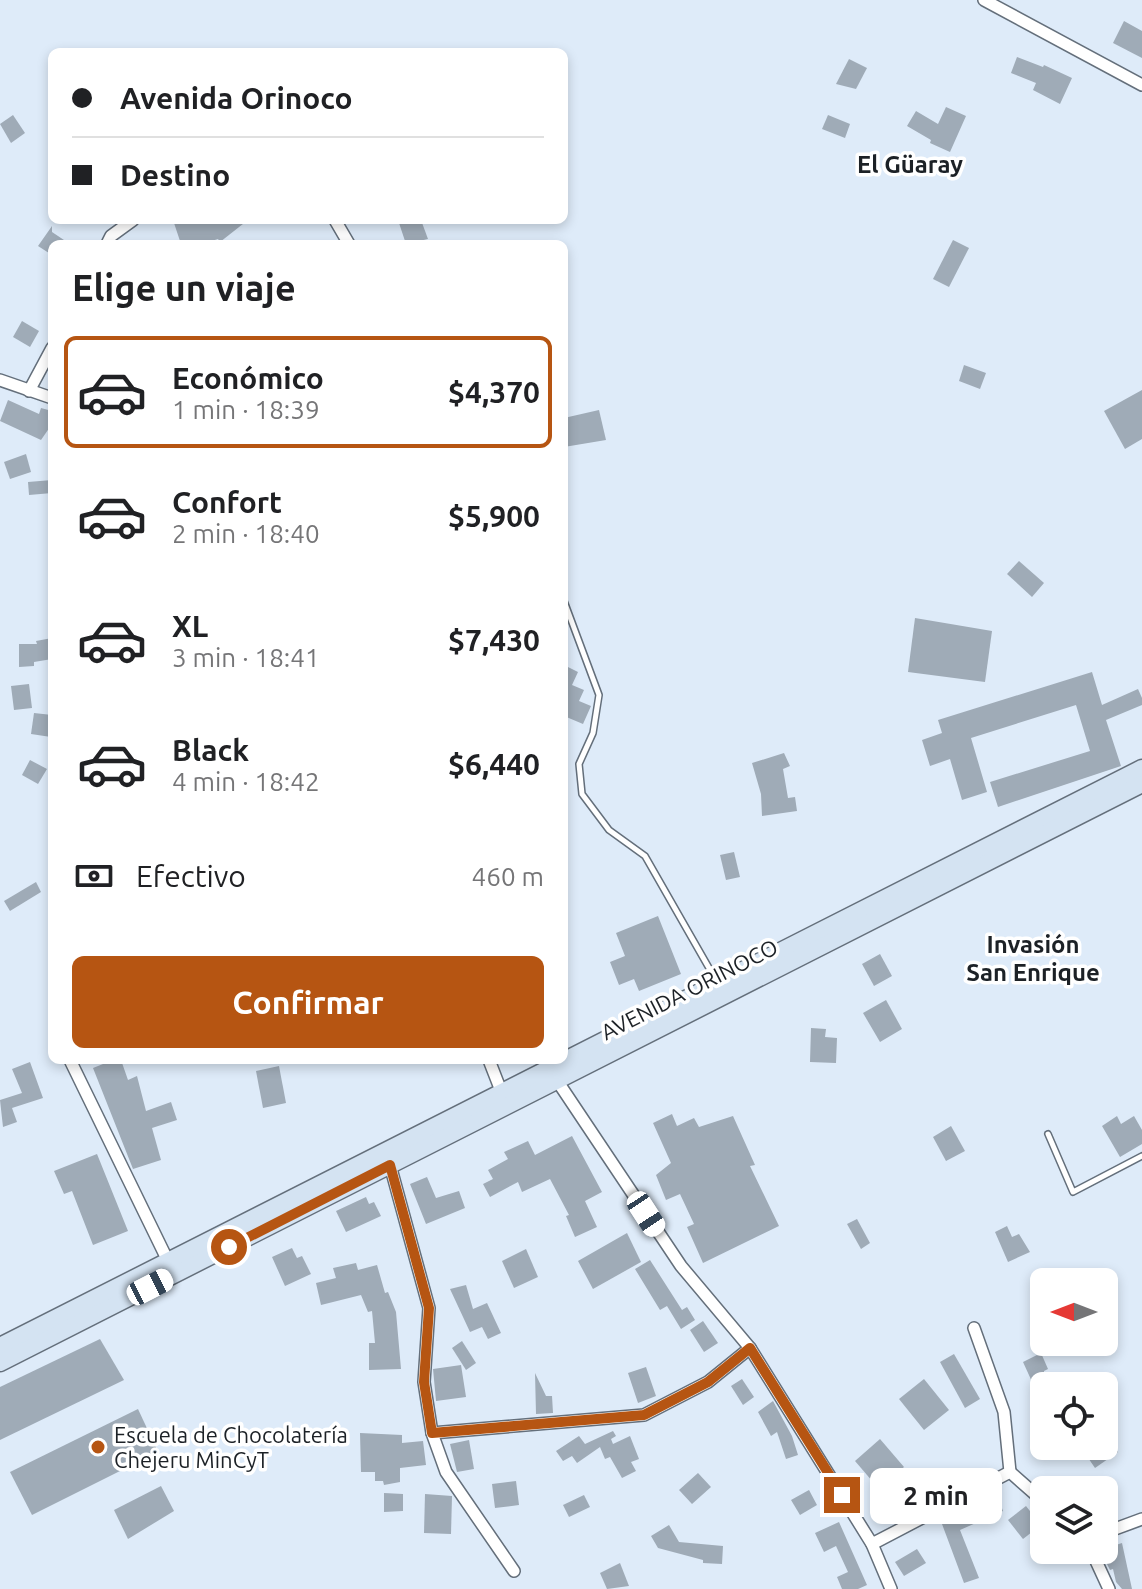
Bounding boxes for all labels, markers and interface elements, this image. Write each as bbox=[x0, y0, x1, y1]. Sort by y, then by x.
text: Avenida Orinoco bbox=[120, 81, 353, 115]
district label: El Güaray bbox=[857, 151, 963, 178]
text: Destino bbox=[120, 158, 230, 192]
text: Elige un viaje bbox=[72, 267, 296, 308]
icon: car bbox=[76, 356, 148, 428]
text: Económico bbox=[172, 361, 324, 395]
text: $4,370 bbox=[448, 375, 540, 409]
text: 1 min · 18:39 bbox=[172, 395, 320, 424]
icon: car bbox=[76, 480, 148, 552]
text: Confort bbox=[172, 485, 282, 519]
text: $5,900 bbox=[448, 499, 540, 533]
text: 2 min · 18:40 bbox=[172, 519, 320, 548]
icon: car bbox=[76, 604, 148, 676]
text: XL bbox=[172, 609, 208, 643]
text: $7,430 bbox=[448, 623, 540, 657]
text: 3 min · 18:41 bbox=[172, 643, 320, 672]
icon: car bbox=[76, 728, 148, 800]
text: Black bbox=[172, 733, 249, 767]
text: $6,440 bbox=[448, 747, 540, 781]
text: 4 min · 18:42 bbox=[172, 767, 320, 796]
icon: cash bbox=[72, 854, 116, 898]
text: Efectivo bbox=[136, 859, 246, 893]
text: 460 m bbox=[472, 862, 544, 891]
district label: Invasión San Enrique bbox=[966, 931, 1100, 986]
street label: AVENIDA ORINOCO bbox=[596, 934, 782, 1044]
button: Confirmar bbox=[72, 956, 544, 1048]
car bbox=[623, 1187, 669, 1241]
route start bbox=[211, 1229, 247, 1265]
car bbox=[123, 1265, 177, 1309]
north arrow bbox=[1030, 1268, 1118, 1356]
map controls bbox=[1030, 1268, 1118, 1564]
button: locate bbox=[1030, 1372, 1118, 1460]
place label: Escuela de Chocolatería Chejeru MinCyT bbox=[114, 1422, 348, 1472]
marker: Escuela de Chocolatería Chejeru MinCyT bbox=[89, 1438, 107, 1456]
callout: 2 min bbox=[870, 1467, 1002, 1523]
button: layers bbox=[1030, 1476, 1118, 1564]
route end bbox=[824, 1477, 860, 1513]
text: 2 min bbox=[903, 1481, 969, 1510]

